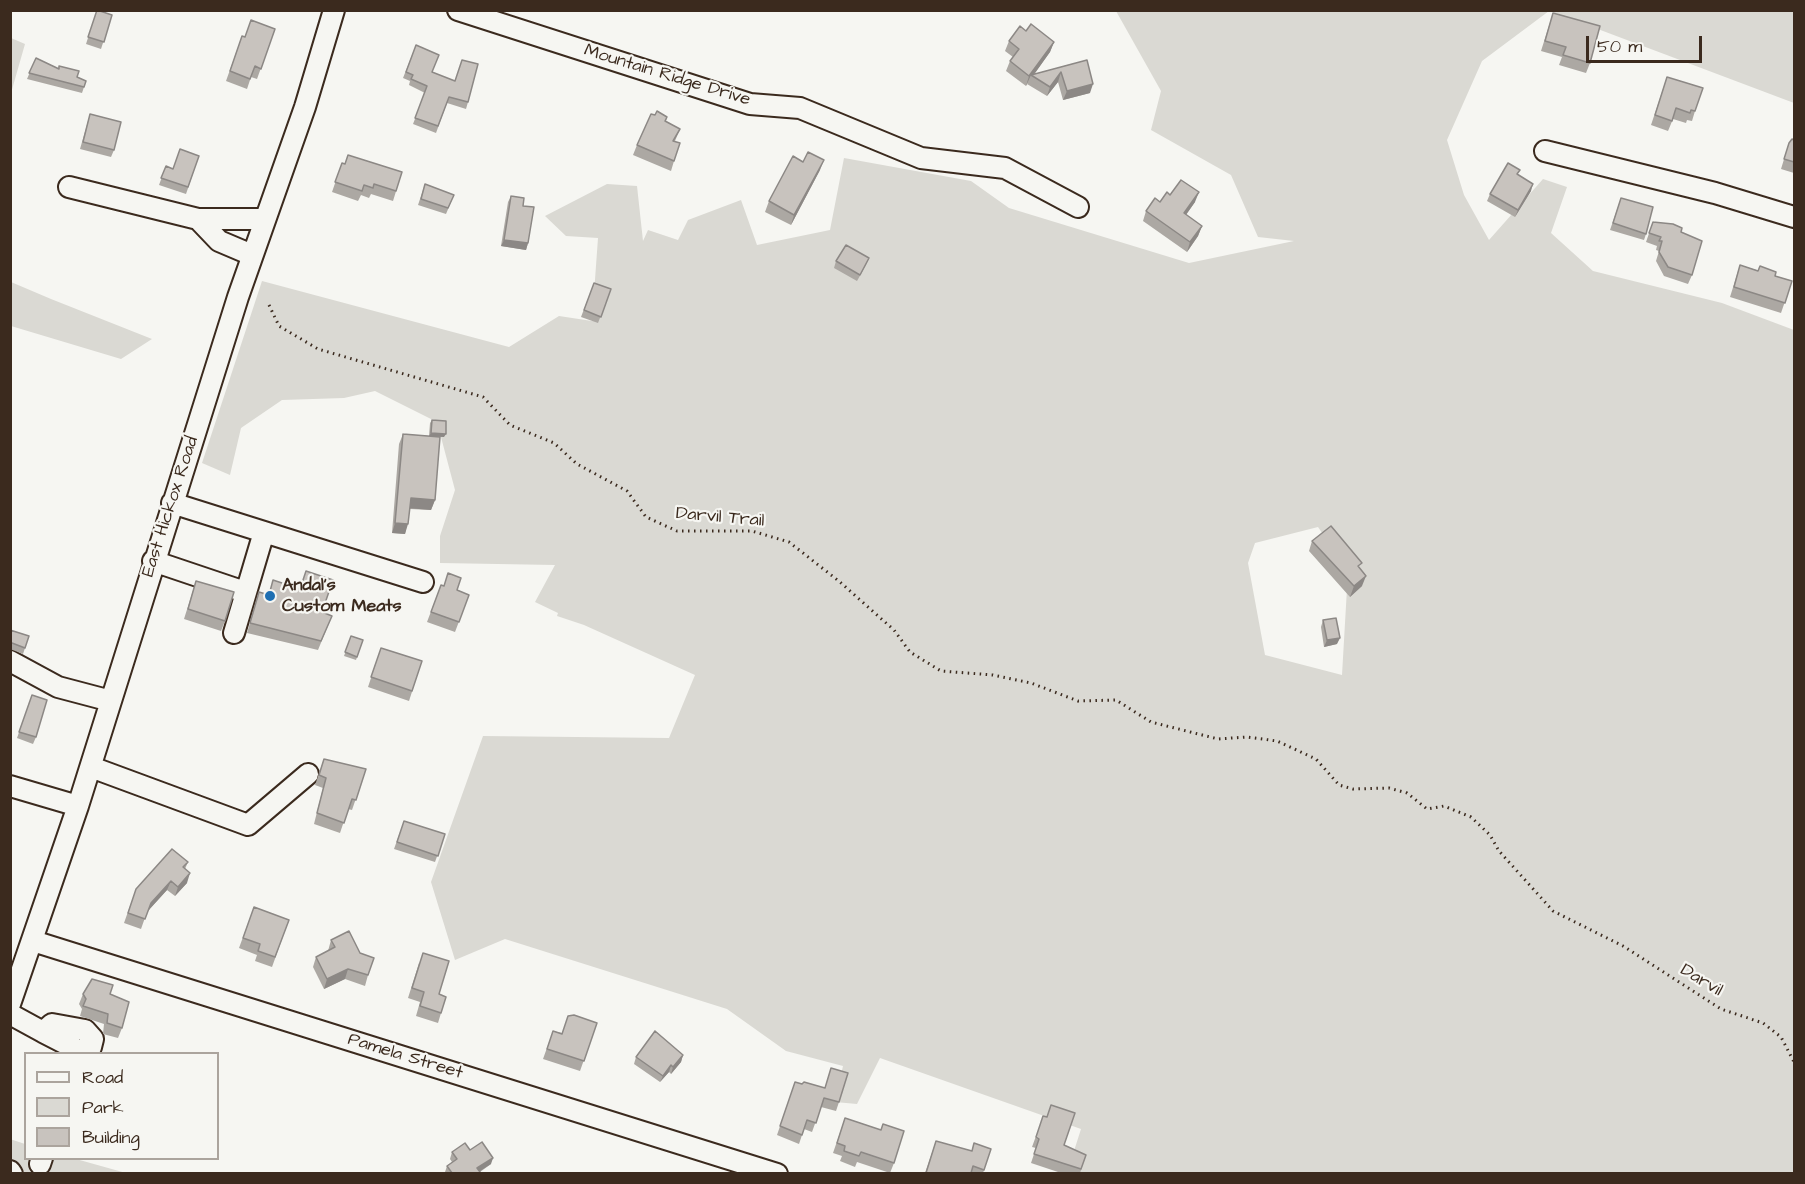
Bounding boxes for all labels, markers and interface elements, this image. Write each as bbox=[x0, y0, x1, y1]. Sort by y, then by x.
scale bar bbox=[1589, 24, 1704, 62]
text: 50 m bbox=[1597, 34, 1642, 59]
street label: Mountain Ridge Drive bbox=[581, 40, 753, 112]
street label: East Hickox Road bbox=[138, 434, 204, 580]
street label: Darvil Trail bbox=[675, 503, 765, 533]
place label: Andal's Custom Meats bbox=[282, 575, 402, 618]
marker: Andal's Custom Meats bbox=[263, 589, 277, 603]
street label: Darvil bbox=[1676, 960, 1726, 1002]
street label: Pamela Street bbox=[345, 1029, 465, 1085]
legend bbox=[24, 1052, 219, 1160]
text: Road bbox=[82, 1065, 123, 1090]
text: Park bbox=[82, 1095, 124, 1120]
text: Building bbox=[82, 1125, 140, 1150]

